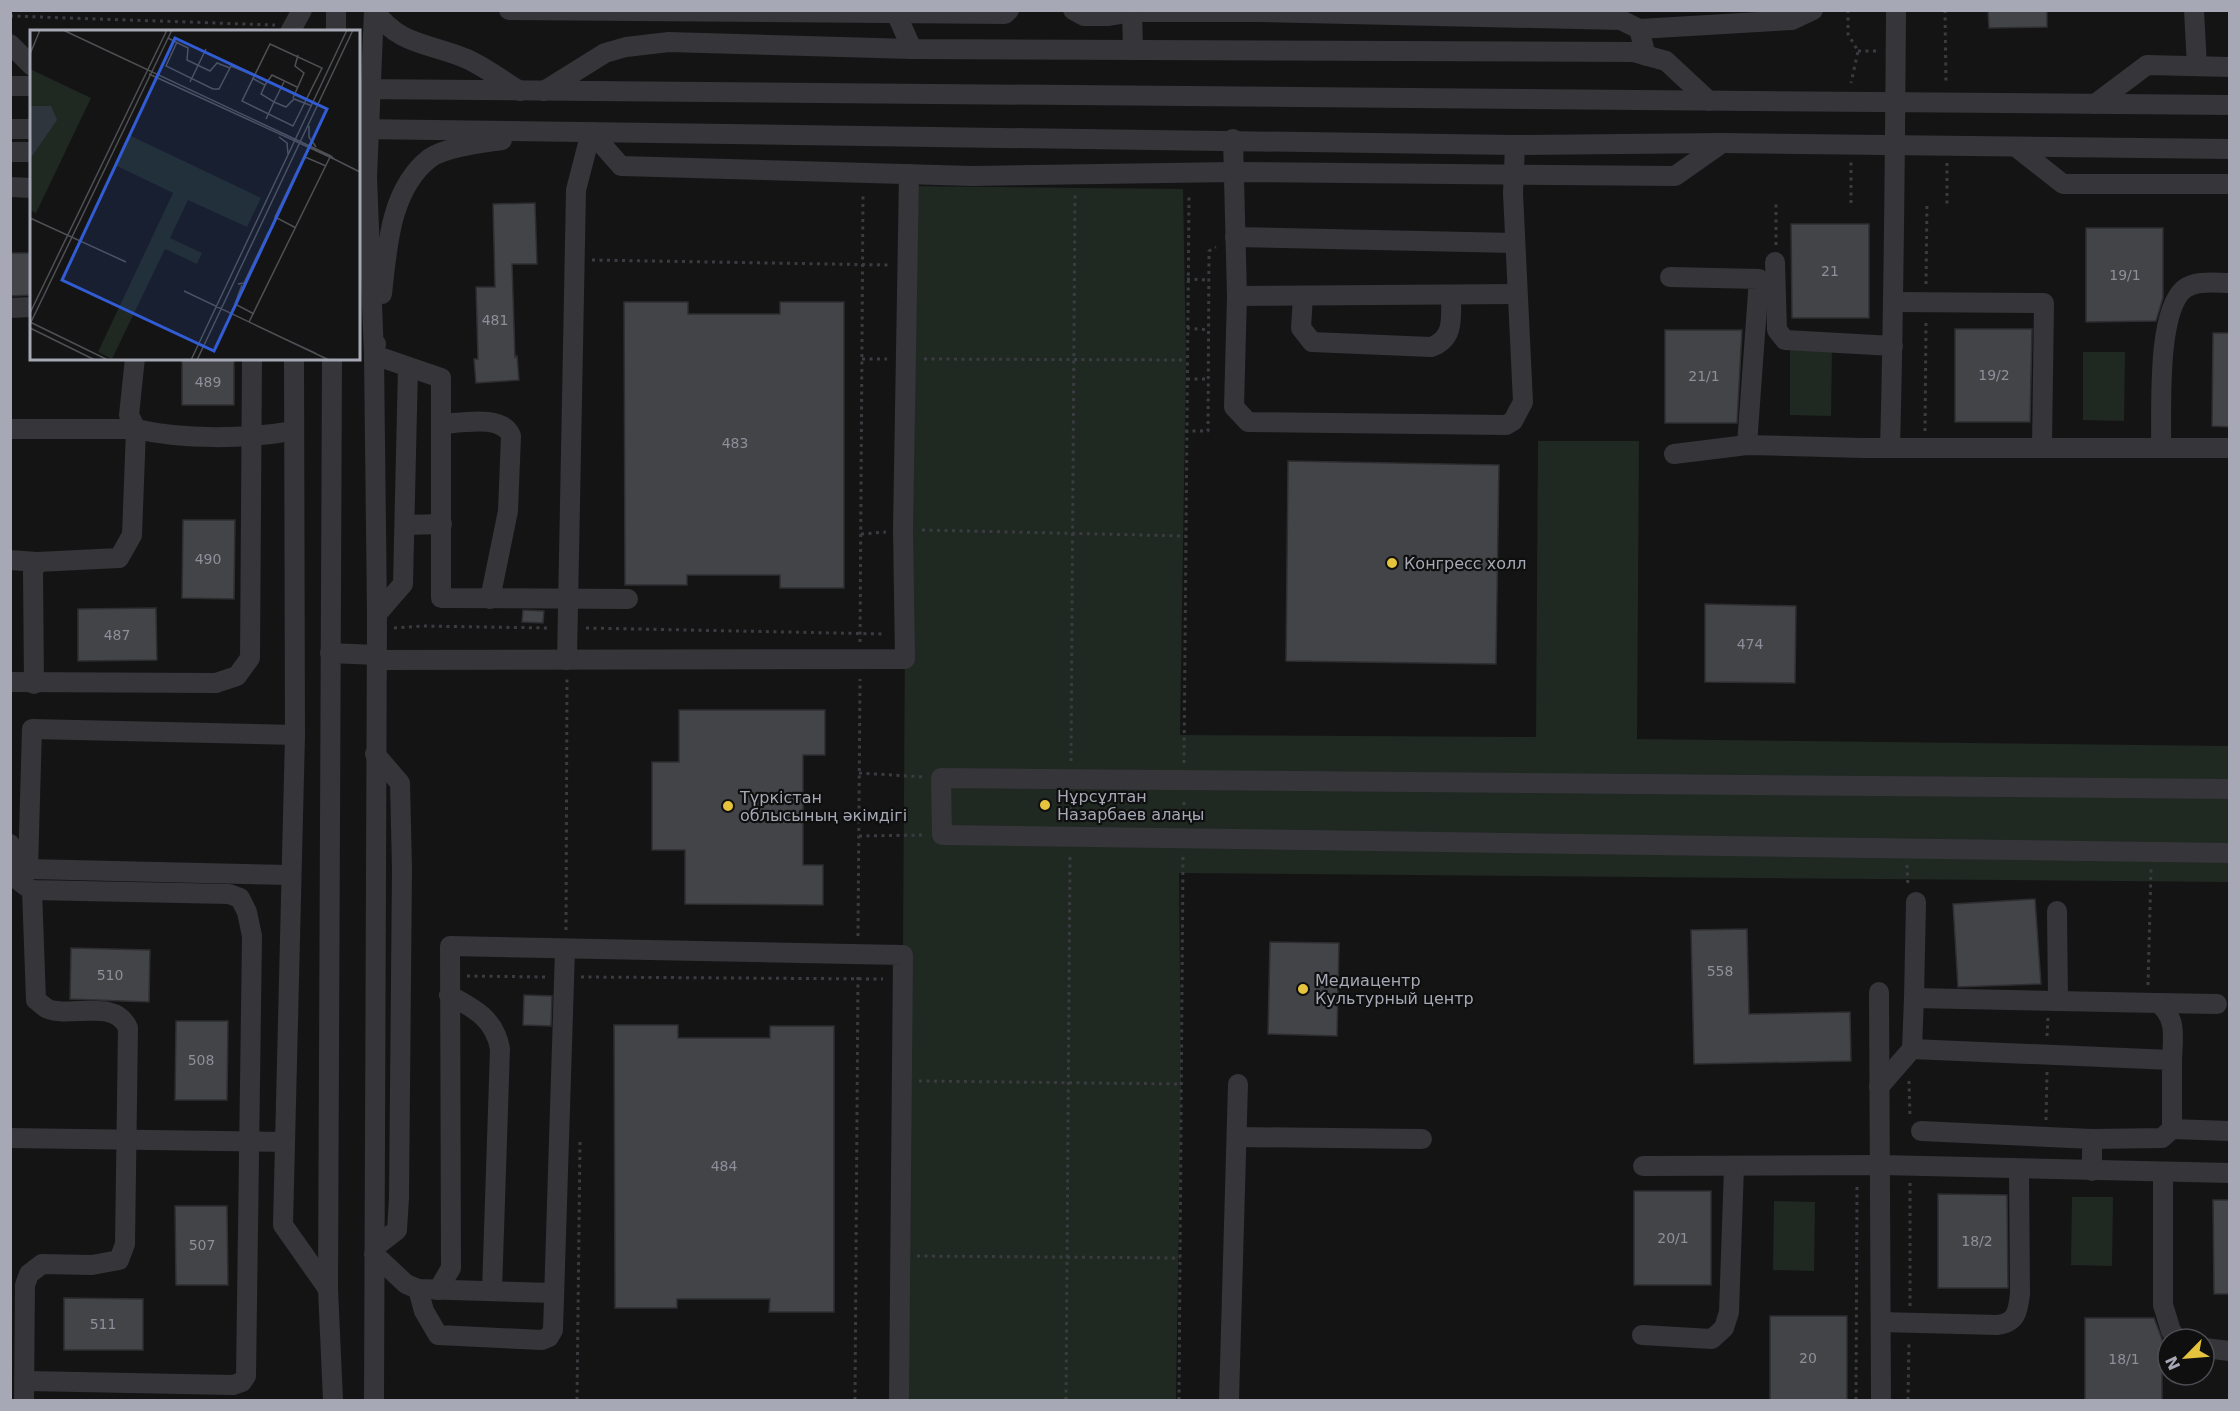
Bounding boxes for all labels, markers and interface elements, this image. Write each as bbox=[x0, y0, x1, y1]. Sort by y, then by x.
inset map bbox=[30, 30, 360, 360]
house number: 21 bbox=[1821, 263, 1839, 279]
house number: 19/1 bbox=[2109, 267, 2141, 283]
house number: 481 bbox=[482, 312, 508, 328]
house number: 19/2 bbox=[1978, 367, 2010, 383]
house number: 21/1 bbox=[1688, 368, 1720, 384]
house number: 489 bbox=[195, 374, 221, 390]
house number: 483 bbox=[722, 435, 748, 451]
house number: 490 bbox=[195, 551, 221, 567]
place label: Конгресс холл bbox=[1404, 554, 1526, 573]
marker: Конгресс холл bbox=[1385, 556, 1399, 570]
house number: 487 bbox=[104, 627, 130, 643]
house number: 474 bbox=[1737, 636, 1763, 652]
place label: Нұрсұлтан Назарбаев алаңы bbox=[1057, 787, 1204, 824]
place label: Түркістан облысының әкімдігі bbox=[739, 788, 907, 825]
marker: Нұрсұлтан Назарбаев алаңы bbox=[1038, 798, 1052, 812]
marker: Түркістан облысының әкімдігі bbox=[721, 799, 735, 813]
house number: 558 bbox=[1707, 963, 1733, 979]
house number: 510 bbox=[97, 967, 123, 983]
place label: Медиацентр Культурный центр bbox=[1315, 971, 1474, 1008]
marker: Медиацентр Культурный центр bbox=[1296, 982, 1310, 996]
house number: 508 bbox=[188, 1052, 214, 1068]
house number: 484 bbox=[711, 1158, 737, 1174]
house number: 20/1 bbox=[1657, 1230, 1689, 1246]
house number: 18/2 bbox=[1961, 1233, 1993, 1249]
house number: 507 bbox=[189, 1237, 215, 1253]
house number: 511 bbox=[90, 1316, 116, 1332]
north arrow bbox=[2156, 1327, 2216, 1387]
house number: 20 bbox=[1799, 1350, 1817, 1366]
house number: 18/1 bbox=[2108, 1351, 2140, 1367]
text: N bbox=[2161, 1353, 2184, 1373]

